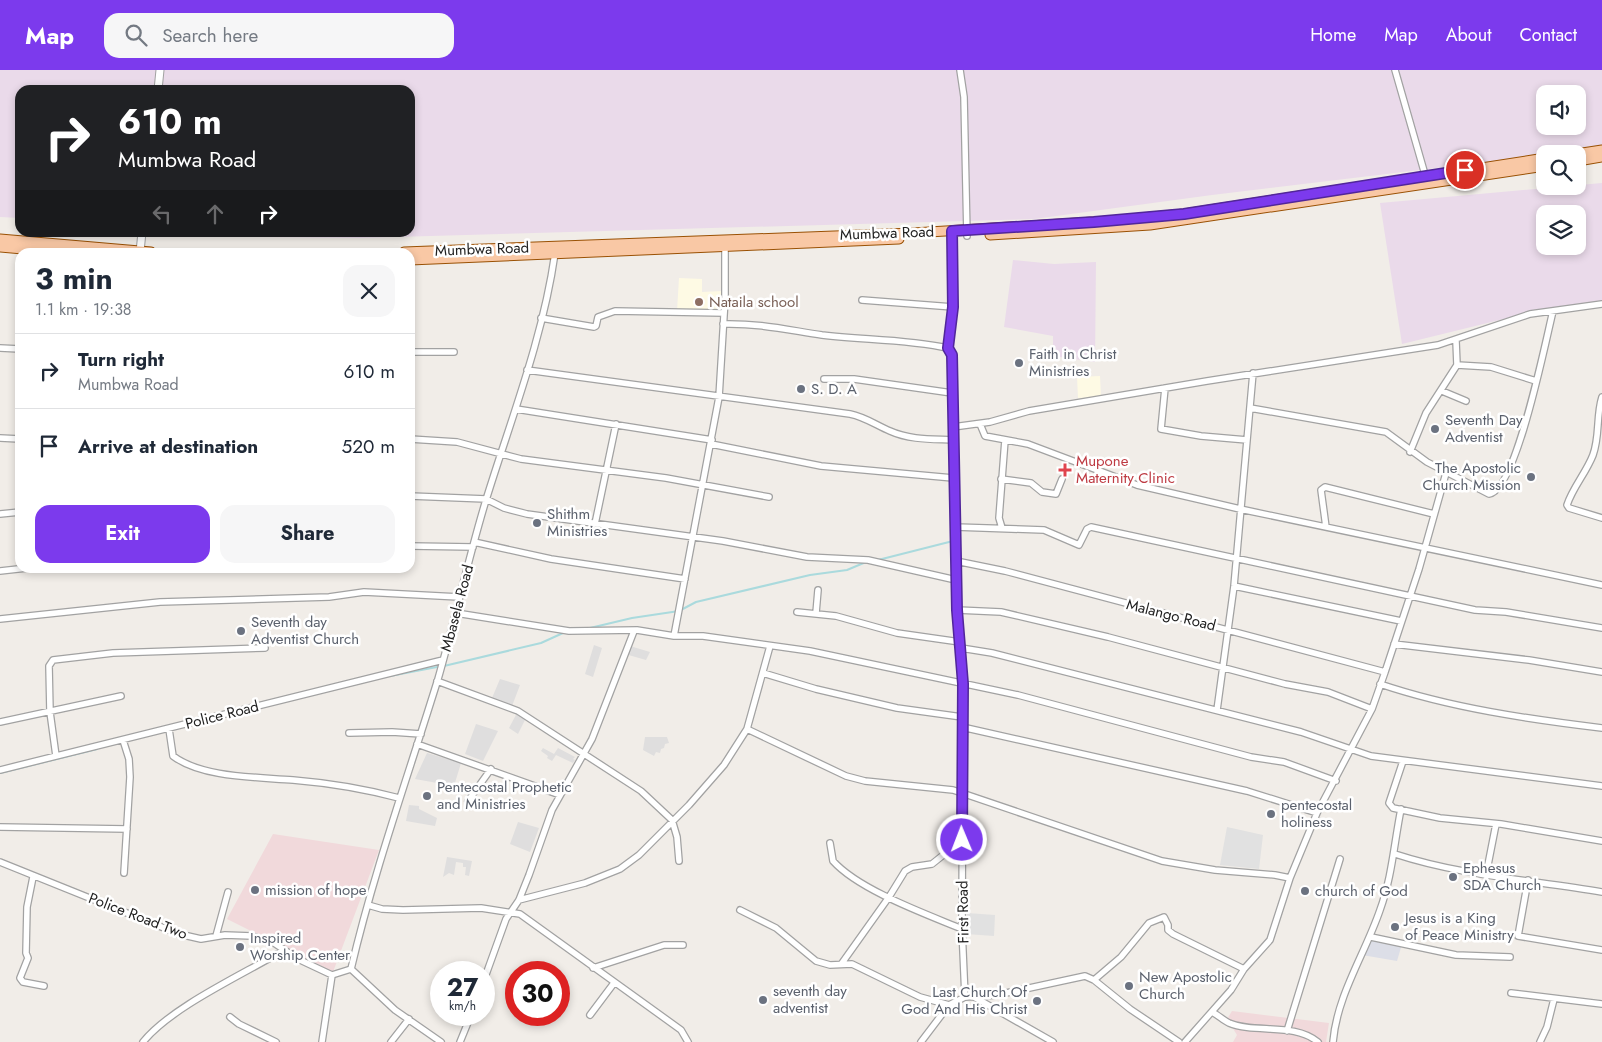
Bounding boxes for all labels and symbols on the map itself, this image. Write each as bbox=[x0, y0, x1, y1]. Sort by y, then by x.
pin bbox=[1444, 149, 1486, 191]
street label: Mumbwa Road bbox=[839, 220, 935, 246]
street label: Mumbwa Road bbox=[434, 236, 530, 262]
place label: Nataila school bbox=[709, 291, 799, 313]
marker: Nataila school bbox=[693, 296, 705, 308]
place label: Faith in Christ Ministries bbox=[1029, 343, 1117, 382]
marker: Faith in Christ Ministries bbox=[1013, 357, 1025, 369]
place label: S. D. A bbox=[811, 378, 857, 400]
marker: S. D. A bbox=[795, 383, 807, 395]
place label: Seventh Day Adventist bbox=[1445, 409, 1523, 448]
marker: Seventh Day Adventist bbox=[1429, 423, 1441, 435]
place label: Mupone Maternity Clinic bbox=[1076, 450, 1175, 489]
place label: The Apostolic Church Mission bbox=[1422, 457, 1521, 496]
marker: Mupone Maternity Clinic bbox=[1058, 463, 1072, 477]
marker: The Apostolic Church Mission bbox=[1525, 471, 1537, 483]
place label: Shithm Ministries bbox=[547, 503, 607, 542]
marker: Shithm Ministries bbox=[531, 517, 543, 529]
street label: Mbasela Road bbox=[435, 562, 479, 654]
street label: Malango Road bbox=[1124, 593, 1218, 637]
place label: Seventh day Adventist Church bbox=[251, 611, 359, 650]
marker: Seventh day Adventist Church bbox=[235, 625, 247, 637]
street label: Police Road bbox=[183, 695, 261, 735]
place label: Pentecostal Prophetic and Ministries bbox=[437, 776, 572, 815]
marker: Pentecostal Prophetic and Ministries bbox=[421, 790, 433, 802]
place label: pentecostal holiness bbox=[1281, 794, 1352, 833]
marker: pentecostal holiness bbox=[1265, 808, 1277, 820]
position arrow bbox=[935, 813, 987, 865]
place label: Ephesus SDA Church bbox=[1463, 857, 1541, 896]
marker: Ephesus SDA Church bbox=[1447, 871, 1459, 883]
place label: mission of hope bbox=[265, 879, 367, 901]
street label: First Road bbox=[951, 880, 975, 944]
place label: church of God bbox=[1315, 880, 1408, 902]
marker: mission of hope bbox=[249, 884, 261, 896]
marker: church of God bbox=[1299, 885, 1311, 897]
street label: Police Road Two bbox=[85, 887, 191, 945]
place label: Jesus is a King of Peace Ministry bbox=[1403, 907, 1514, 946]
marker: Jesus is a King of Peace Ministry bbox=[1389, 921, 1401, 933]
place label: Inspired Worship Center bbox=[250, 927, 351, 966]
marker: Inspired Worship Center bbox=[234, 941, 246, 953]
speed limit sign: 30 bbox=[505, 961, 570, 1026]
place label: New Apostolic Church bbox=[1139, 966, 1232, 1005]
place label: seventh day adventist bbox=[773, 980, 847, 1019]
marker: New Apostolic Church bbox=[1123, 980, 1135, 992]
place label: Last Church Of God And His Christ bbox=[901, 981, 1028, 1020]
marker: seventh day adventist bbox=[757, 994, 769, 1006]
marker: Last Church Of God And His Christ bbox=[1031, 995, 1043, 1007]

